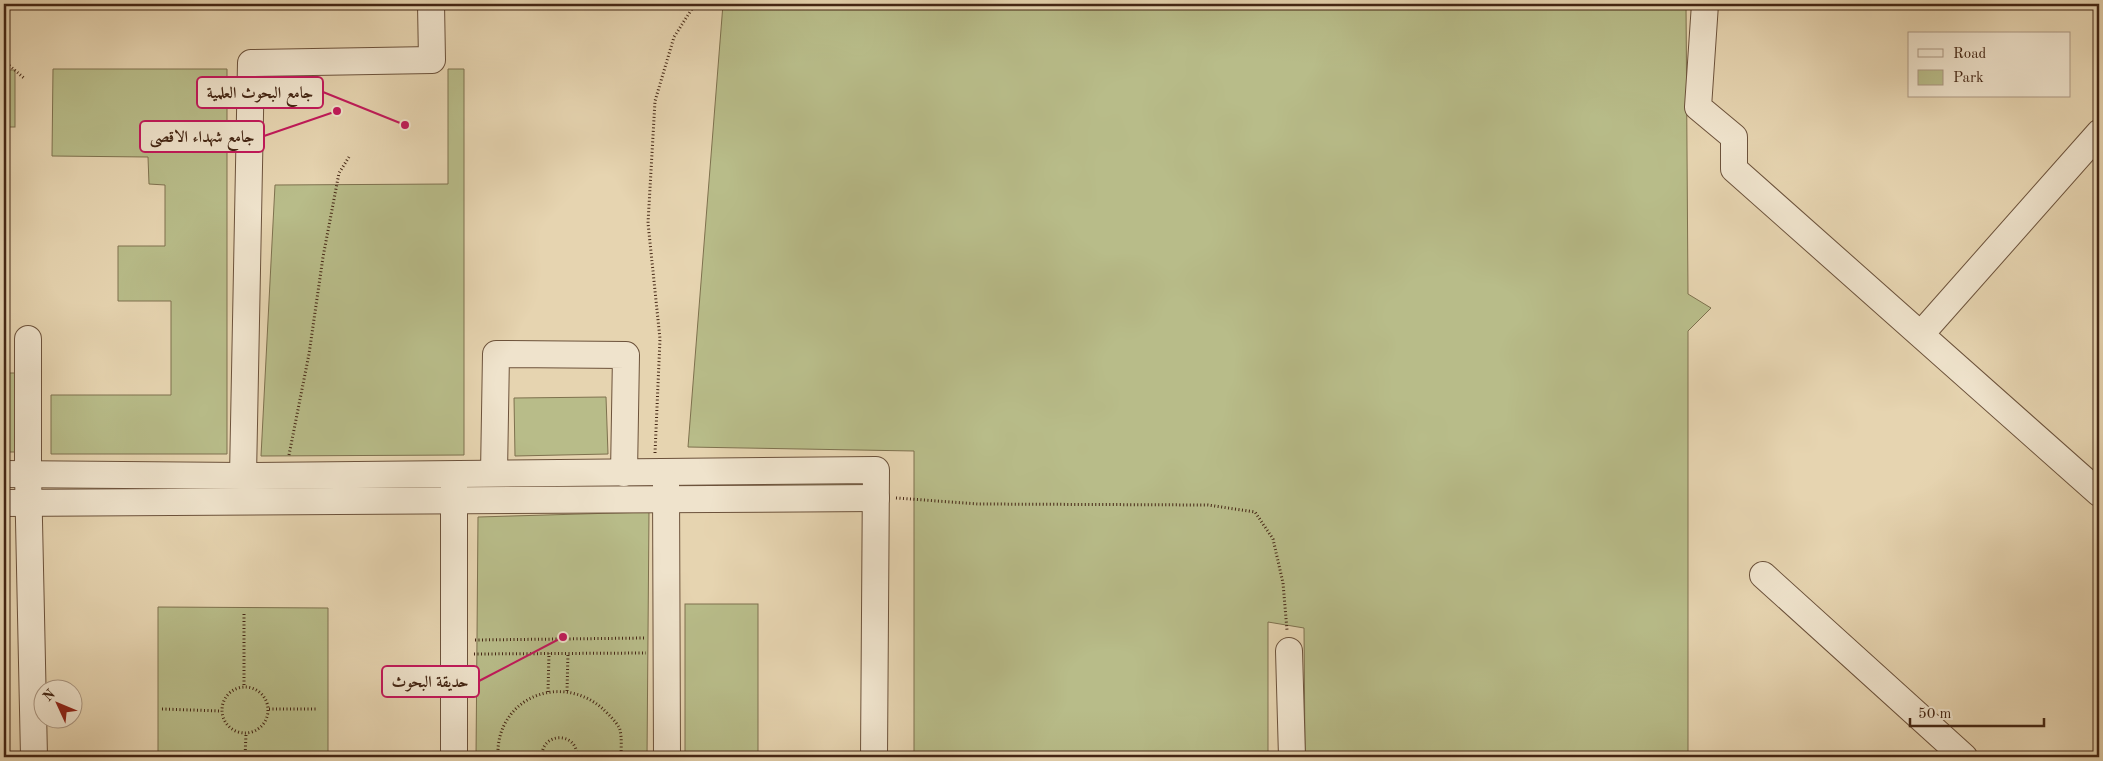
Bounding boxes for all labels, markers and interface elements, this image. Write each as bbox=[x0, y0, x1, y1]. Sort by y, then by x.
legend bbox=[1908, 32, 2070, 98]
text: Road bbox=[1953, 47, 1987, 62]
text: Park bbox=[1953, 71, 1984, 86]
callout: جامع البحوث العلمية bbox=[197, 77, 323, 108]
text: جامع البحوث العلمية bbox=[207, 85, 313, 108]
callout: جامع شهداء الاقصى bbox=[140, 121, 264, 152]
text: جامع شهداء الاقصى bbox=[150, 128, 255, 152]
callout: حديقة البحوث bbox=[382, 666, 479, 697]
text: حديقة البحوث bbox=[391, 674, 469, 692]
north arrow bbox=[32, 678, 82, 728]
text: N bbox=[41, 687, 58, 704]
scale bar bbox=[1910, 696, 2044, 728]
text: 50 m bbox=[1918, 707, 1952, 722]

